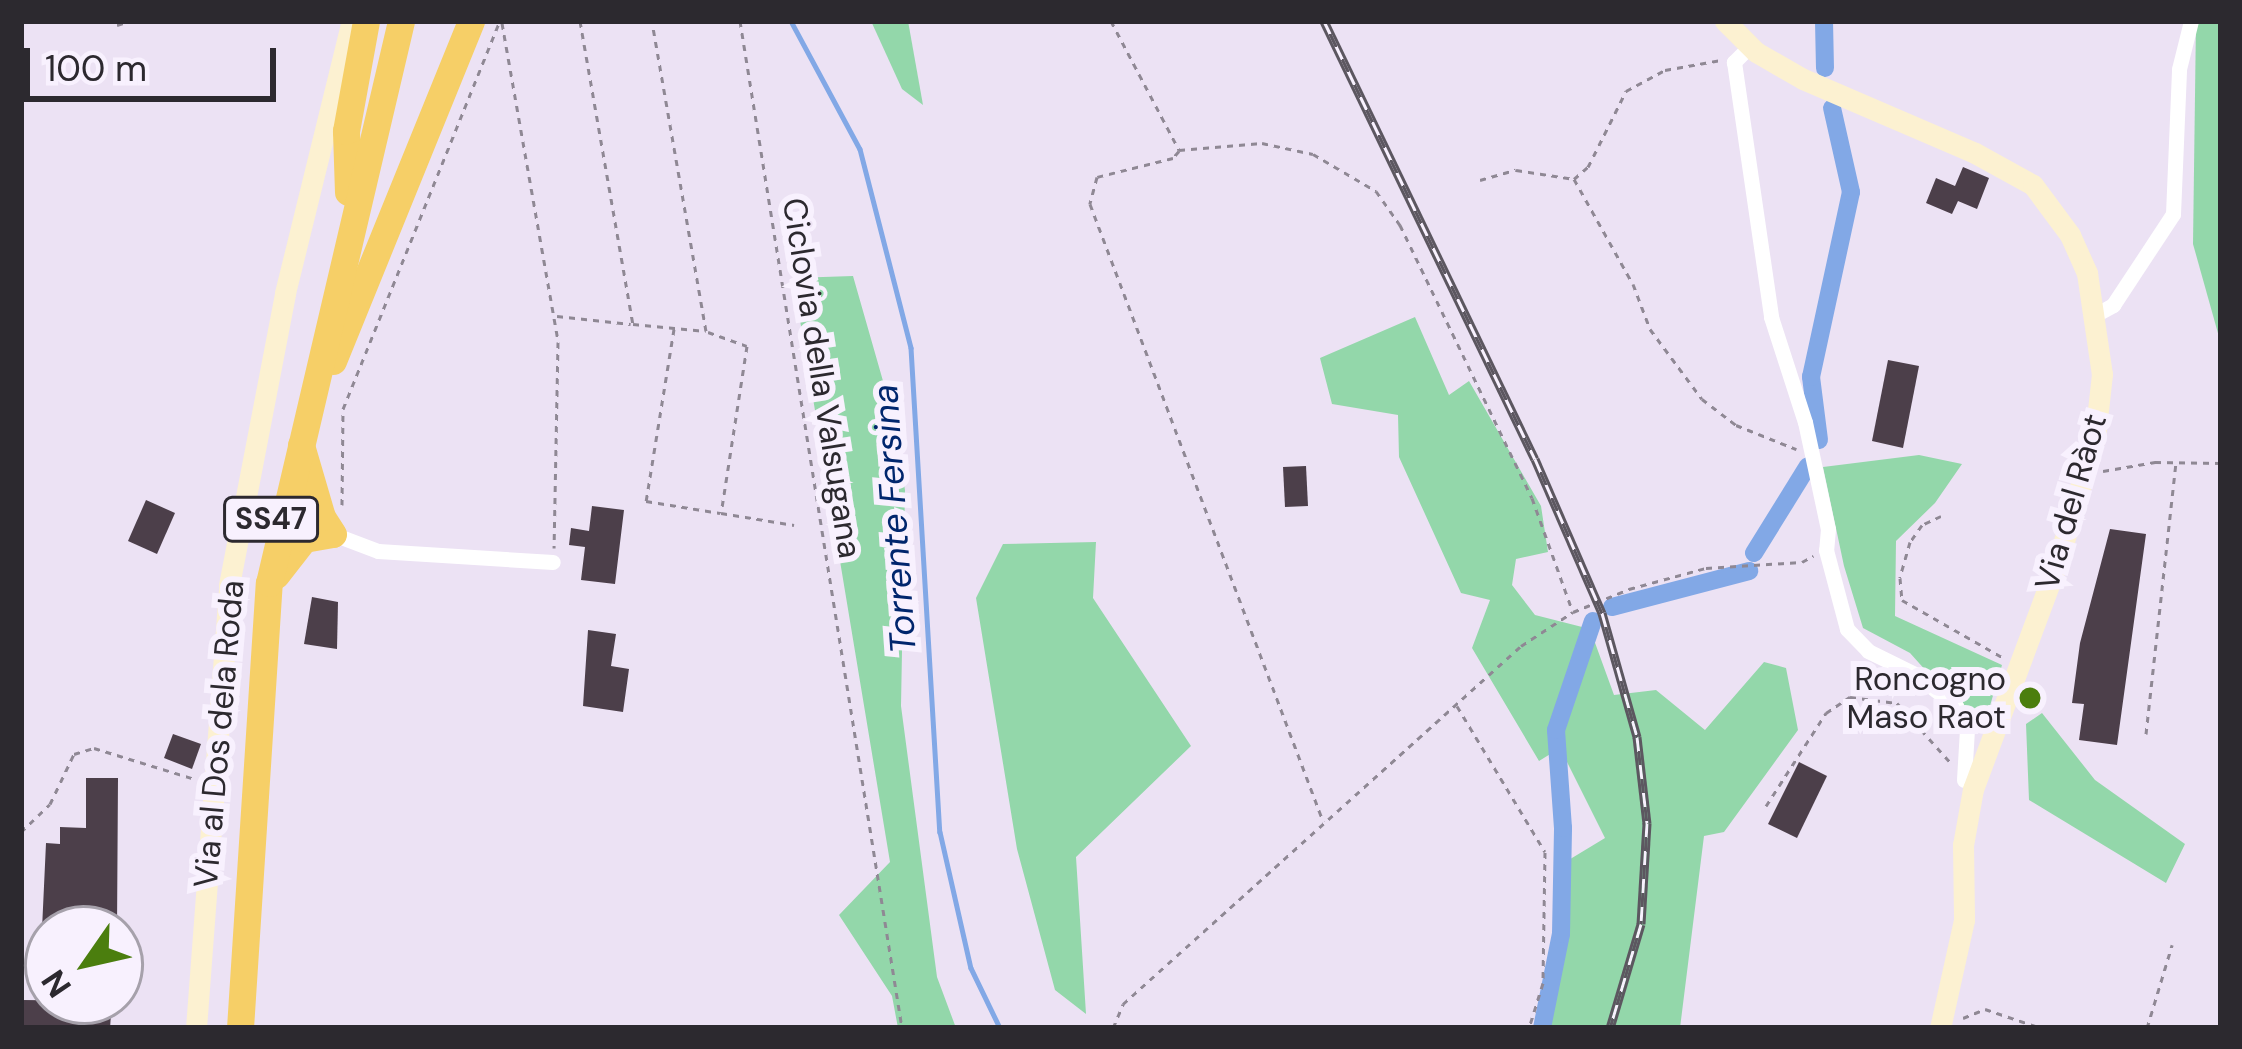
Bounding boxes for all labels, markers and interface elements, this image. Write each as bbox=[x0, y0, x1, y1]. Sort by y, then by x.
scale bar bbox=[30, 24, 282, 98]
text: 100 m bbox=[45, 45, 147, 92]
street label: Ciclovia della Valsugana bbox=[774, 195, 870, 561]
water label: Torrente Fersina bbox=[863, 383, 925, 655]
street label: Via del Ràot bbox=[2027, 409, 2115, 595]
road number: SS47 bbox=[223, 495, 319, 543]
street label: Via al Dos dela Roda bbox=[186, 578, 252, 890]
place label: Roncogno Maso Raot bbox=[1846, 659, 2006, 737]
marker: Roncogno Maso Raot bbox=[2017, 685, 2043, 711]
north arrow bbox=[24, 905, 144, 1025]
text: N bbox=[32, 962, 81, 1006]

